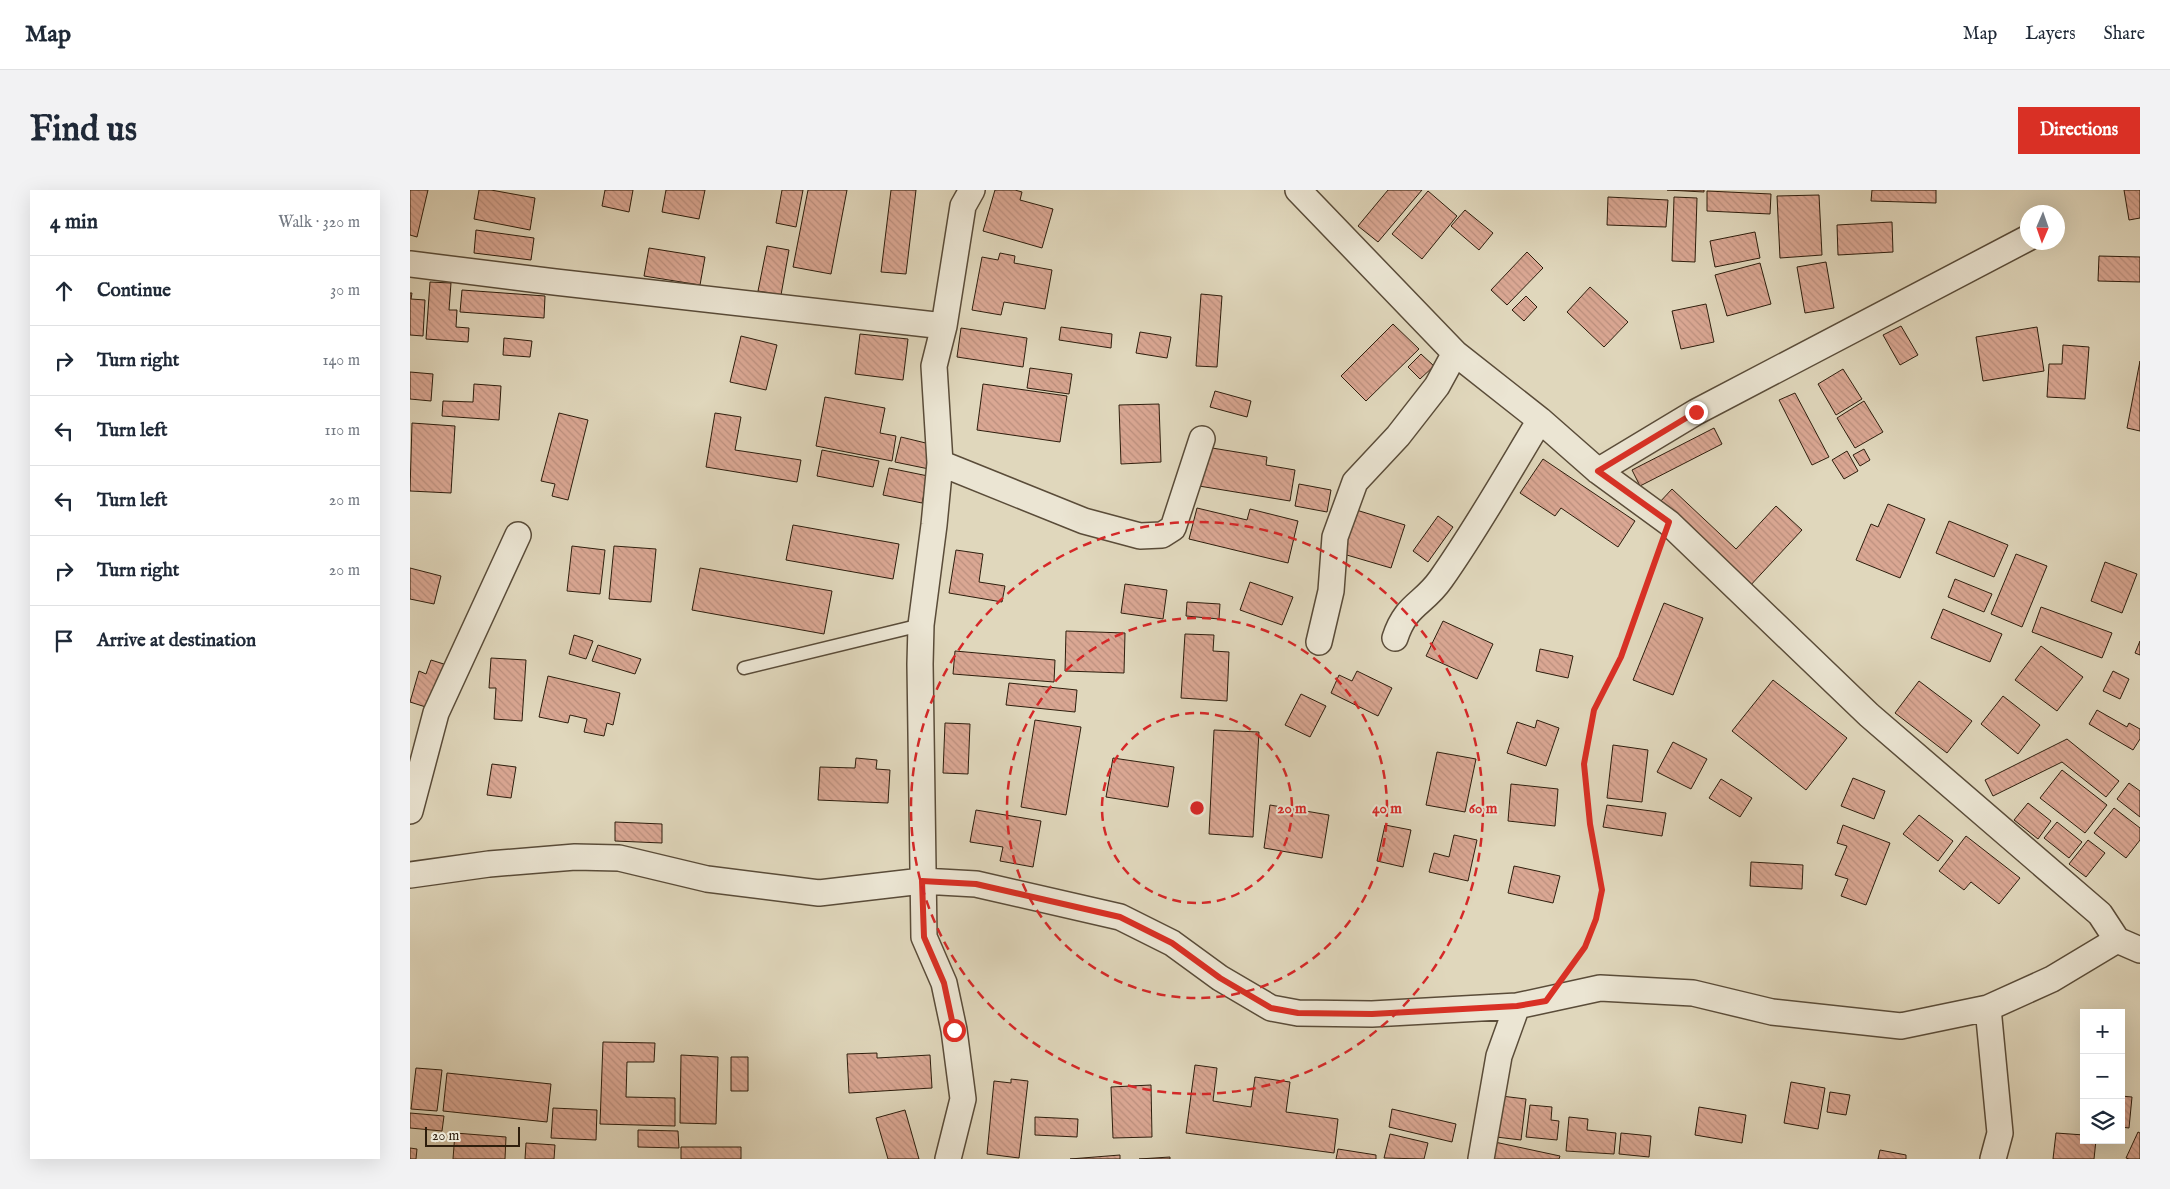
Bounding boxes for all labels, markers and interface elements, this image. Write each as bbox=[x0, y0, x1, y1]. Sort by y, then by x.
text: Map bbox=[25, 19, 71, 50]
text: Map bbox=[1963, 23, 1997, 46]
text: Layers bbox=[2025, 23, 2076, 46]
text: Share bbox=[2104, 23, 2145, 46]
button: Directions bbox=[2018, 107, 2140, 154]
text: Find us bbox=[30, 108, 137, 153]
north arrow bbox=[2020, 205, 2065, 250]
text: 4 min bbox=[50, 209, 98, 236]
text: Walk · 320 m bbox=[278, 213, 360, 233]
icon: ahead bbox=[50, 277, 78, 305]
text: Continue bbox=[97, 279, 171, 303]
text: 30 m bbox=[330, 281, 360, 301]
icon: right bbox=[50, 347, 78, 375]
text: Turn right bbox=[97, 349, 179, 373]
text: 140 m bbox=[322, 351, 360, 371]
route end bbox=[1685, 401, 1708, 424]
icon: left bbox=[50, 417, 78, 445]
text: Turn left bbox=[97, 419, 168, 443]
text: 110 m bbox=[324, 421, 360, 441]
icon: left bbox=[50, 487, 78, 515]
text: Turn left bbox=[97, 489, 168, 513]
text: 20 m bbox=[329, 491, 360, 511]
icon: right bbox=[50, 557, 78, 585]
text: Turn right bbox=[97, 559, 179, 583]
text: 20 m bbox=[329, 561, 360, 581]
icon: arrive bbox=[50, 627, 78, 655]
text: Arrive at destination bbox=[97, 629, 256, 653]
centre of rings bbox=[1188, 799, 1206, 817]
text: 20 m bbox=[1277, 799, 1307, 818]
text: 40 m bbox=[1372, 799, 1402, 818]
text: 60 m bbox=[1469, 799, 1498, 818]
map controls bbox=[2080, 1009, 2125, 1144]
button: + bbox=[2080, 1009, 2125, 1054]
route start bbox=[943, 1019, 966, 1042]
button: − bbox=[2080, 1054, 2125, 1099]
button: layers bbox=[2080, 1099, 2125, 1144]
scale bar bbox=[425, 1124, 520, 1147]
text: 20 m bbox=[432, 1127, 459, 1145]

